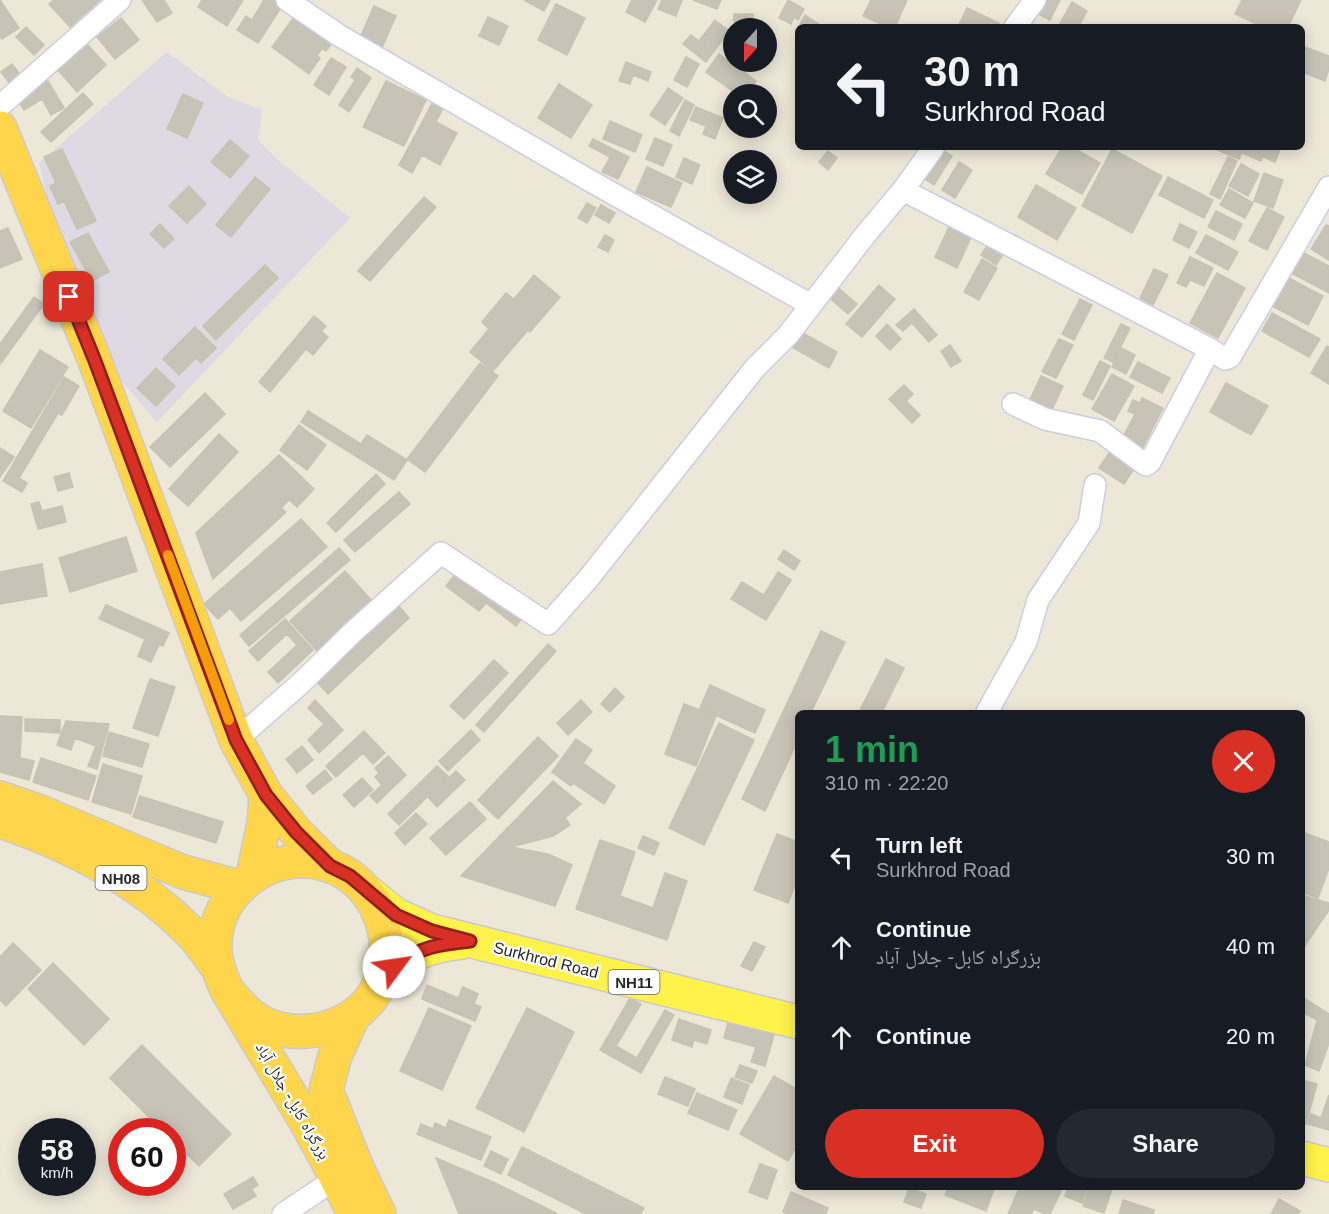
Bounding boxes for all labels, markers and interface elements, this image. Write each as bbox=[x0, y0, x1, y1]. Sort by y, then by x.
north arrow bbox=[723, 18, 777, 72]
map controls bbox=[723, 18, 777, 204]
icon: left bbox=[825, 48, 903, 126]
text: 30 m bbox=[924, 48, 1020, 95]
button: search bbox=[723, 84, 777, 138]
text: Surkhrod Road bbox=[924, 97, 1106, 127]
button: layers bbox=[723, 150, 777, 204]
pin bbox=[43, 271, 94, 322]
icon: arrive bbox=[52, 280, 85, 313]
text: 1 min bbox=[825, 729, 919, 770]
button: close bbox=[1212, 730, 1275, 793]
text: 310 m · 22:20 bbox=[825, 772, 948, 794]
text: Turn left bbox=[876, 833, 962, 858]
icon: left bbox=[825, 841, 858, 874]
text: 30 m bbox=[1226, 844, 1275, 869]
text: Surkhrod Road bbox=[876, 859, 1011, 881]
road number: NH08 bbox=[96, 866, 146, 890]
text: Continue bbox=[876, 917, 971, 942]
icon: ahead bbox=[825, 931, 858, 964]
text: 40 m bbox=[1226, 934, 1275, 959]
position arrow bbox=[362, 935, 426, 999]
street label: Surkhrod Road bbox=[492, 939, 600, 981]
text: بزرگراه کابل- جلال آباد bbox=[876, 946, 1041, 968]
road number: NH11 bbox=[608, 970, 660, 994]
icon: ahead bbox=[825, 1021, 858, 1054]
text: Continue bbox=[876, 1024, 971, 1049]
text: 20 m bbox=[1226, 1024, 1275, 1049]
street label: بزرگراه کابل- جلال آباد bbox=[251, 1040, 333, 1163]
button: Exit bbox=[825, 1109, 1044, 1178]
button: Share bbox=[1056, 1109, 1275, 1178]
speed limit sign: 60 bbox=[108, 1118, 186, 1196]
text: 58 bbox=[40, 1133, 74, 1166]
text: km/h bbox=[41, 1164, 73, 1181]

